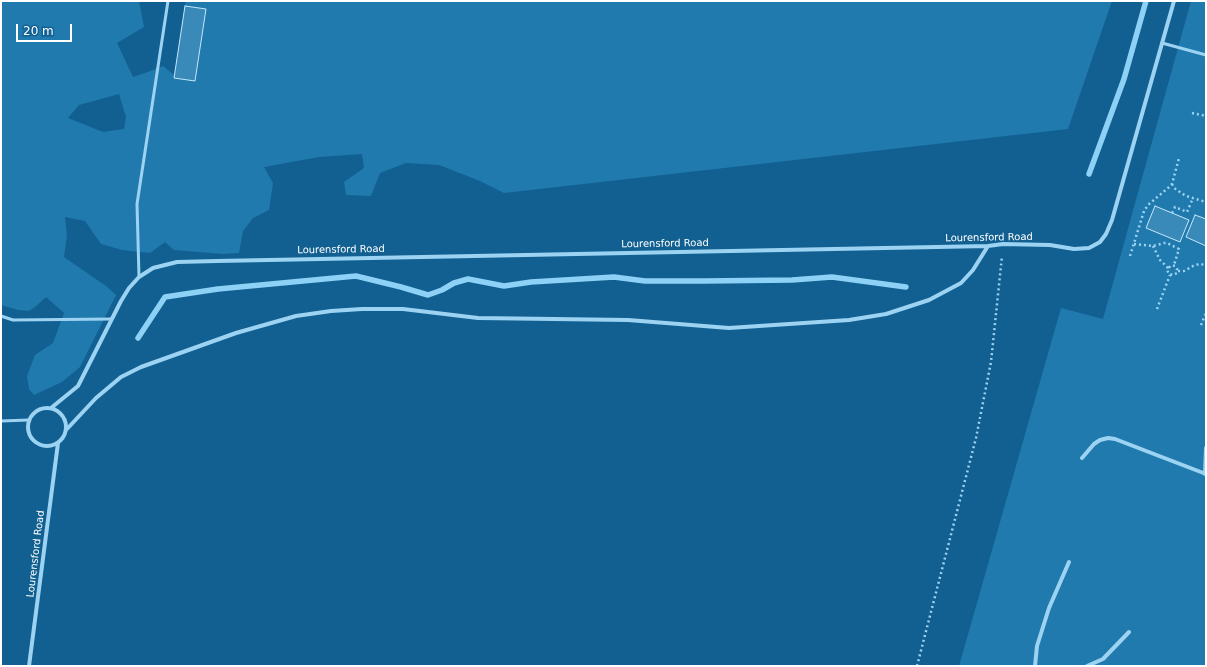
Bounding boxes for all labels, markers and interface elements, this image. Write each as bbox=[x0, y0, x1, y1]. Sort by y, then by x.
scale bar bbox=[18, 16, 74, 42]
text: 20 m bbox=[23, 24, 54, 38]
street label: Lourensford Road bbox=[945, 231, 1033, 245]
street label: Lourensford Road bbox=[621, 237, 709, 251]
street label: Lourensford Road bbox=[297, 243, 385, 257]
street label: Lourensford Road bbox=[25, 510, 47, 598]

